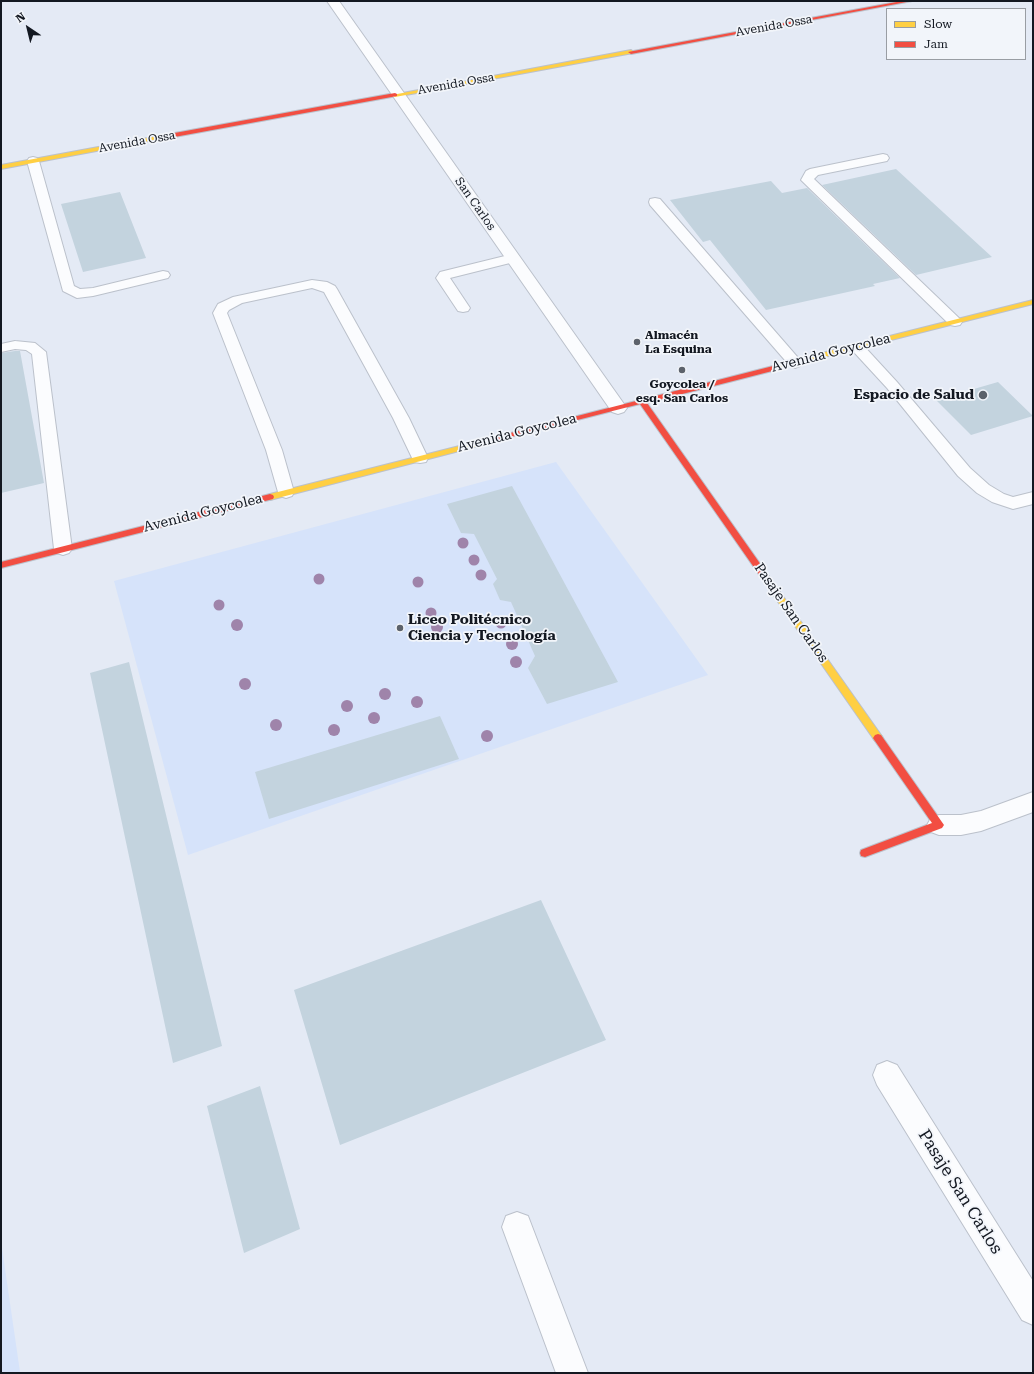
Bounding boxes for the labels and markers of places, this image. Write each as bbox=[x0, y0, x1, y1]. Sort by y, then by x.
place label: Almacén La Esquina bbox=[645, 328, 712, 356]
marker: Almacén La Esquina bbox=[632, 337, 642, 347]
marker: Goycolea / esq. San Carlos bbox=[677, 365, 687, 375]
place label: Goycolea / esq. San Carlos bbox=[636, 377, 728, 405]
place label: Espacio de Salud bbox=[853, 387, 974, 403]
marker: Espacio de Salud bbox=[977, 389, 989, 401]
place label: Liceo Politécnico Ciencia y Tecnología bbox=[408, 612, 556, 644]
marker: Liceo Politécnico Ciencia y Tecnología bbox=[395, 623, 405, 633]

